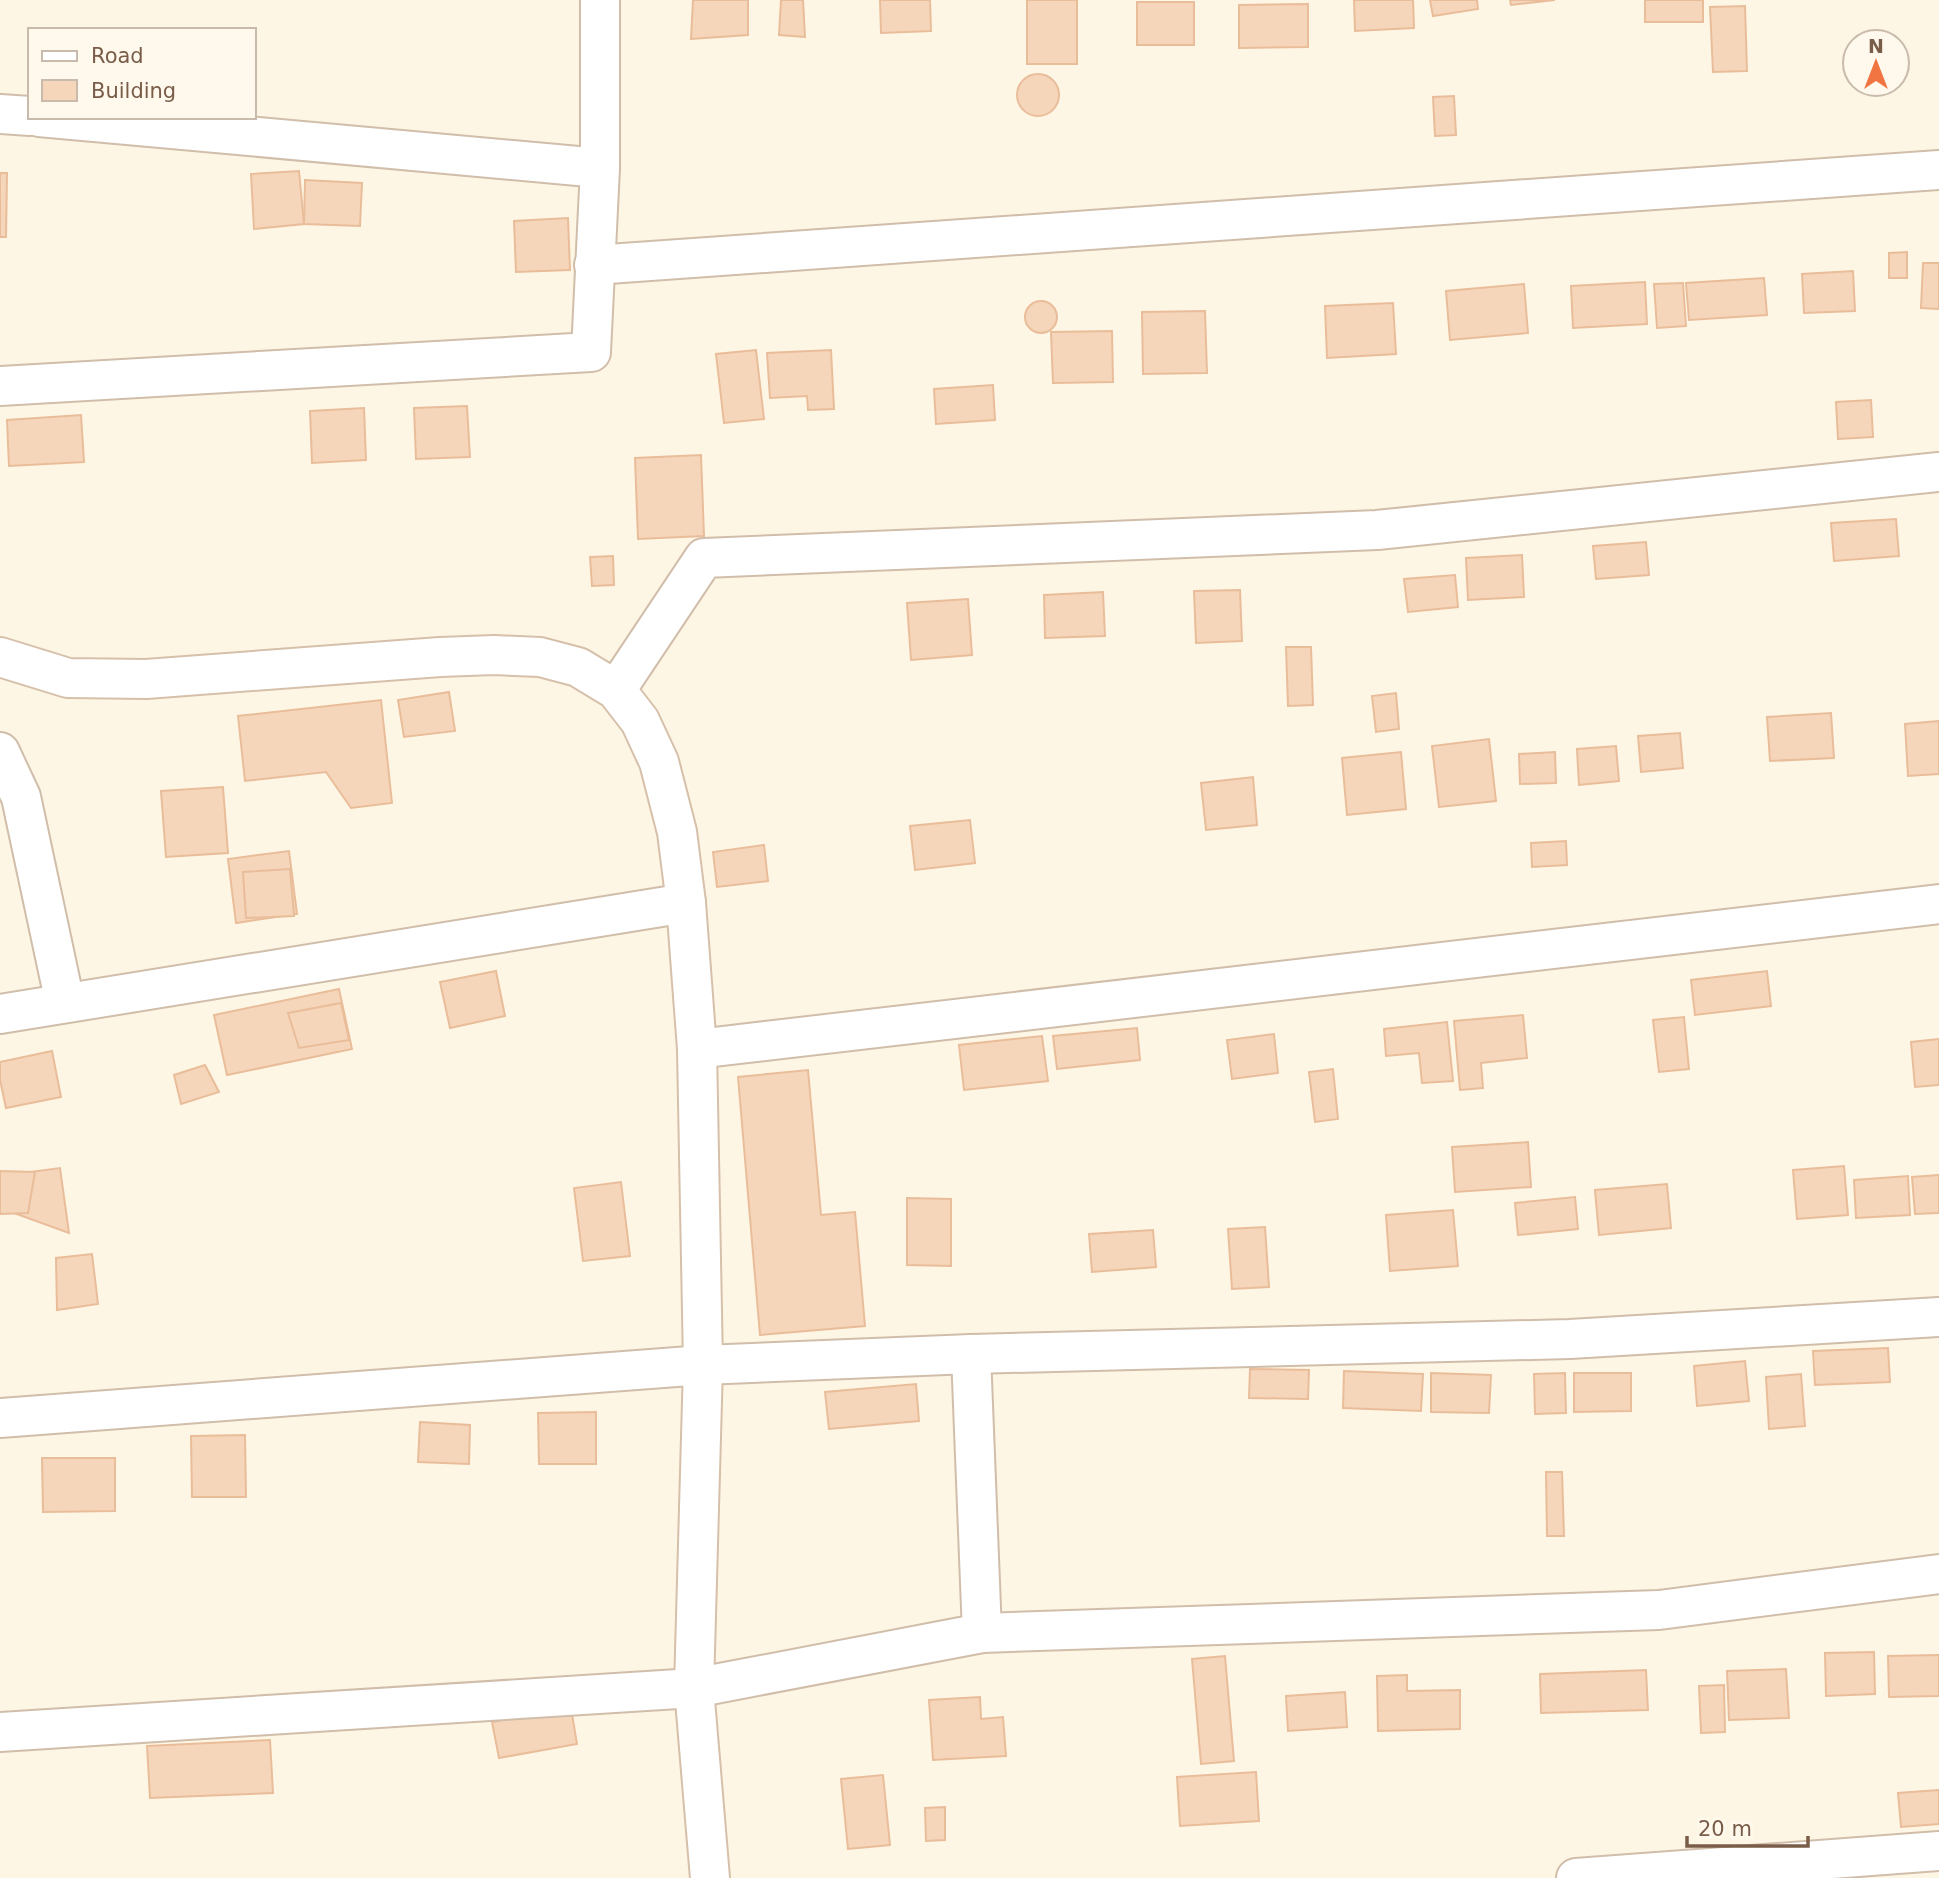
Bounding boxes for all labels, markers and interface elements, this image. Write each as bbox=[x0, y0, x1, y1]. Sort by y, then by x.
legend bbox=[28, 28, 256, 119]
north arrow bbox=[1841, 28, 1911, 98]
text: N bbox=[1868, 35, 1884, 57]
text: Road bbox=[91, 44, 144, 68]
text: Building bbox=[91, 79, 176, 103]
scale bar bbox=[1687, 1804, 1808, 1848]
text: 20 m bbox=[1698, 1817, 1752, 1841]

